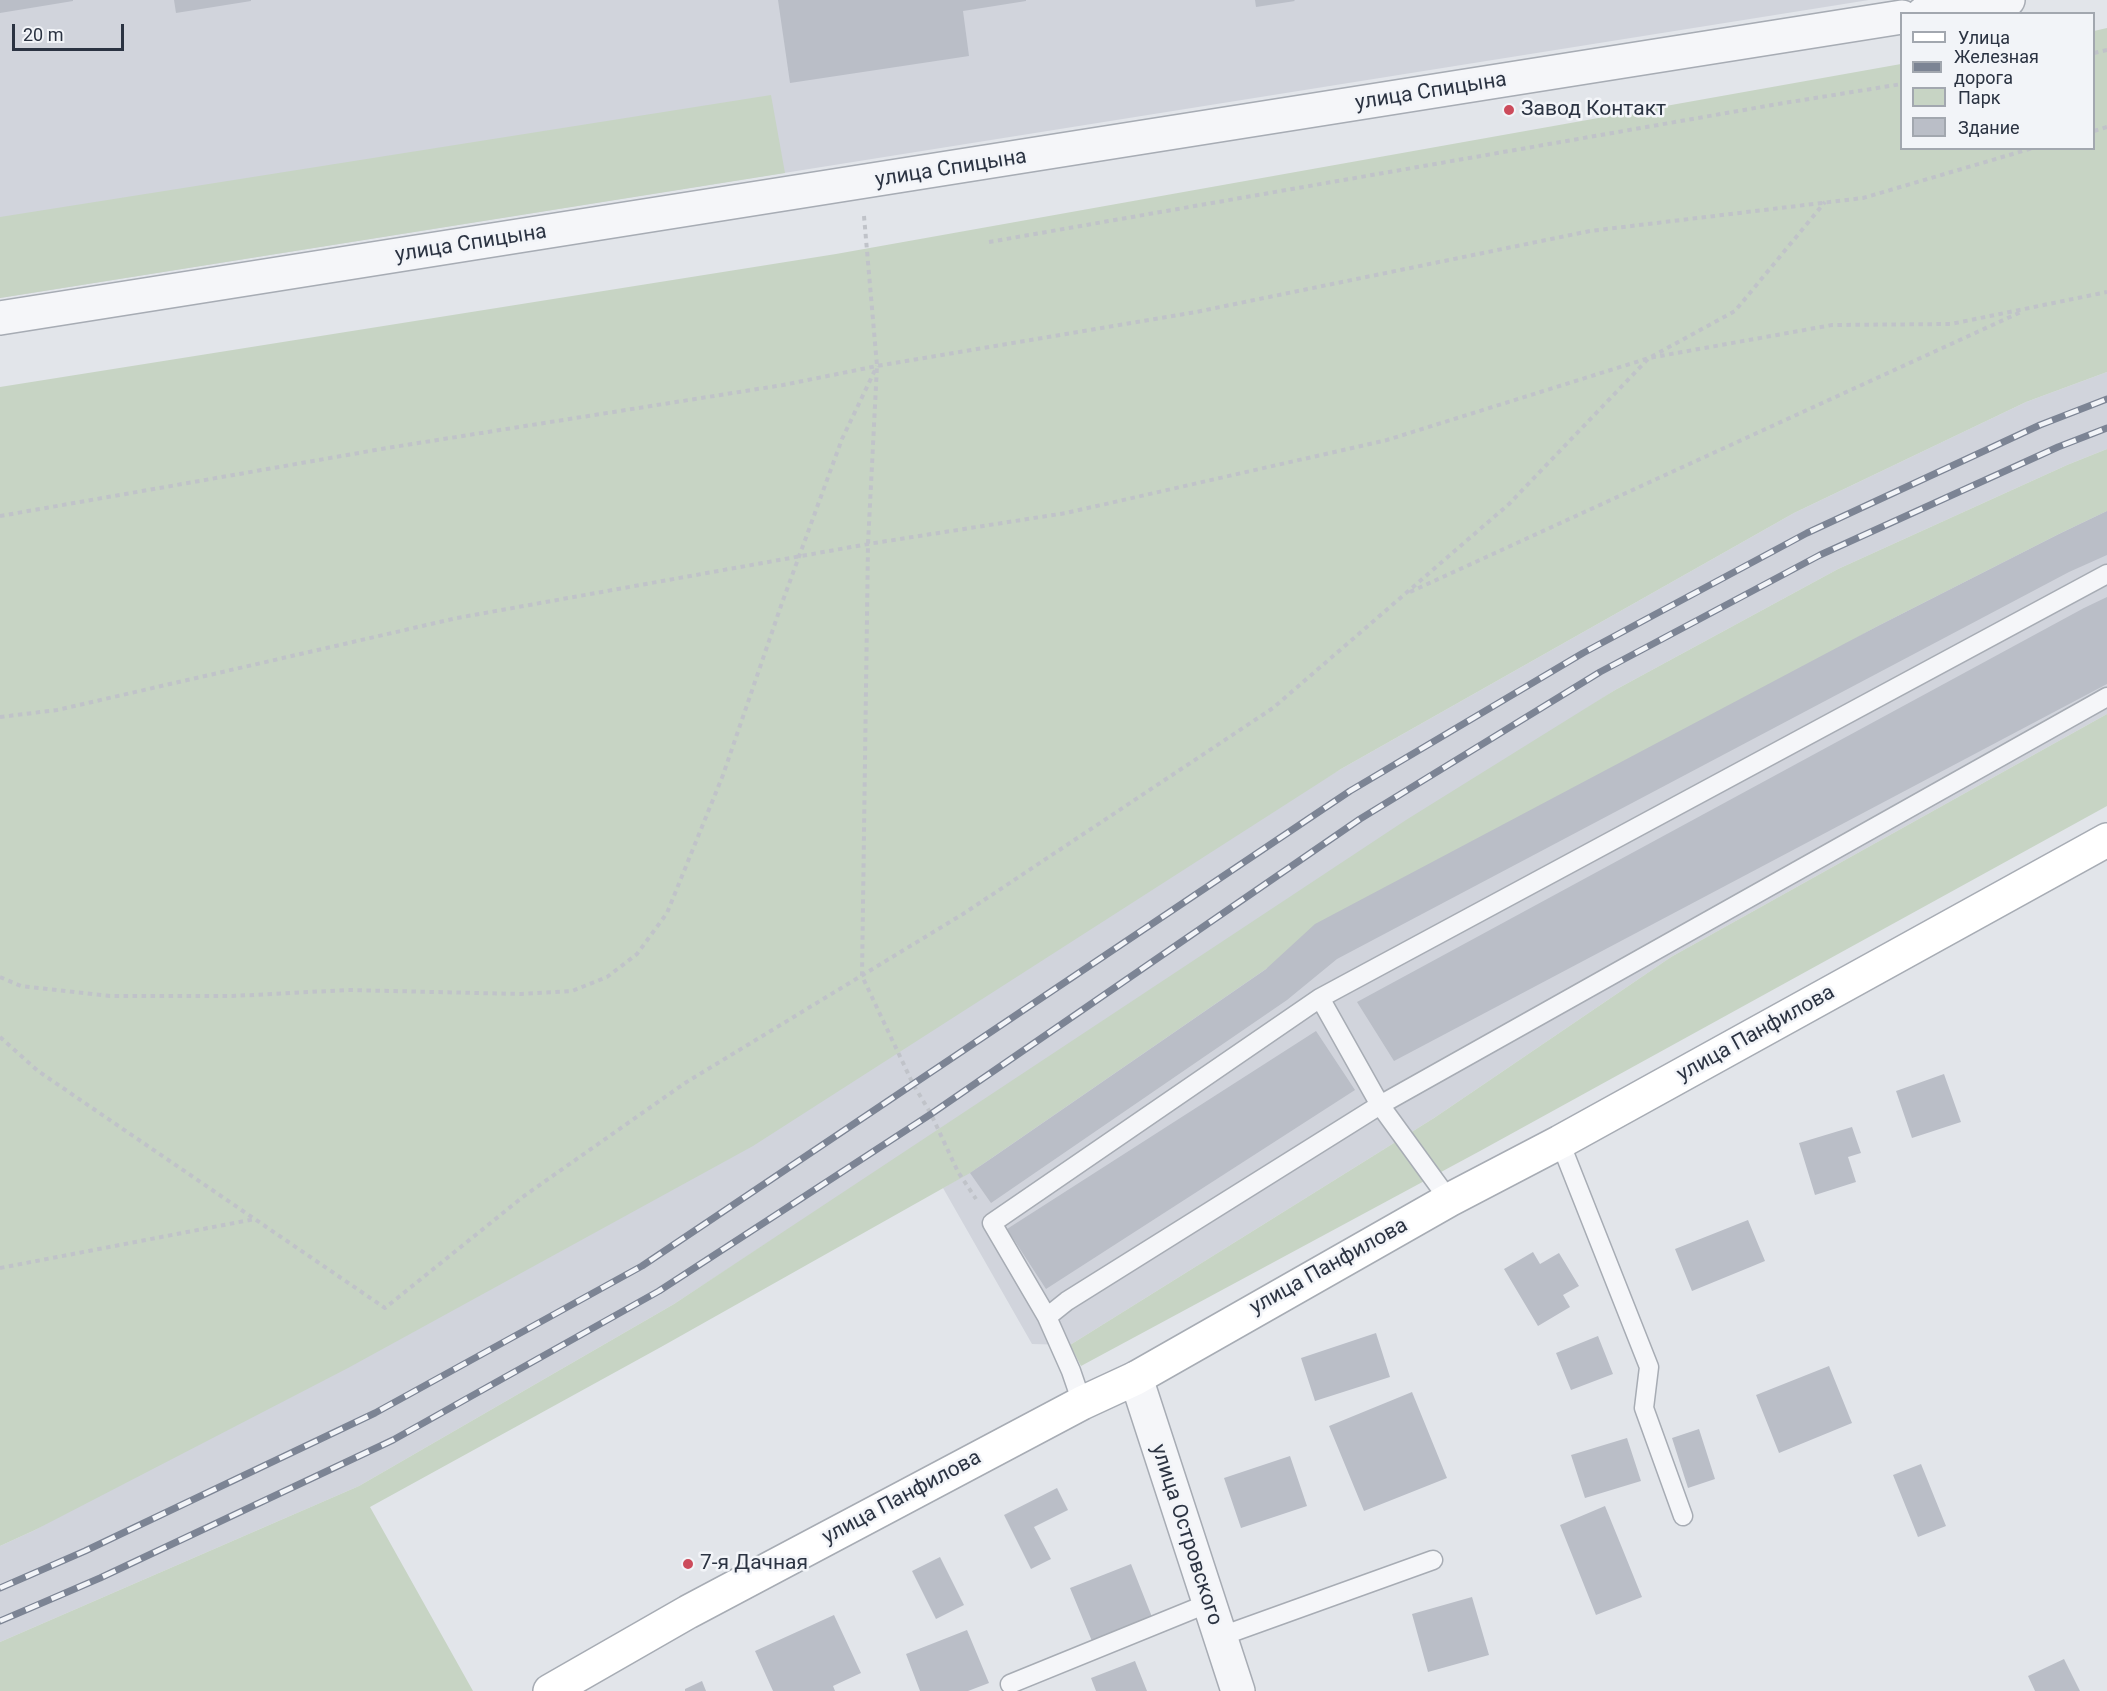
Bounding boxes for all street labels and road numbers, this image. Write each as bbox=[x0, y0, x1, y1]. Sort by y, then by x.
street label: улица Спицына bbox=[1353, 68, 1509, 116]
street label: улица Спицына bbox=[873, 145, 1029, 193]
street label: улица Спицына bbox=[393, 220, 549, 268]
street label: улица Панфилова bbox=[1673, 980, 1839, 1088]
street label: улица Панфилова bbox=[1246, 1213, 1412, 1321]
street label: улица Островского bbox=[1145, 1441, 1227, 1629]
street label: улица Панфилова bbox=[818, 1445, 986, 1551]

